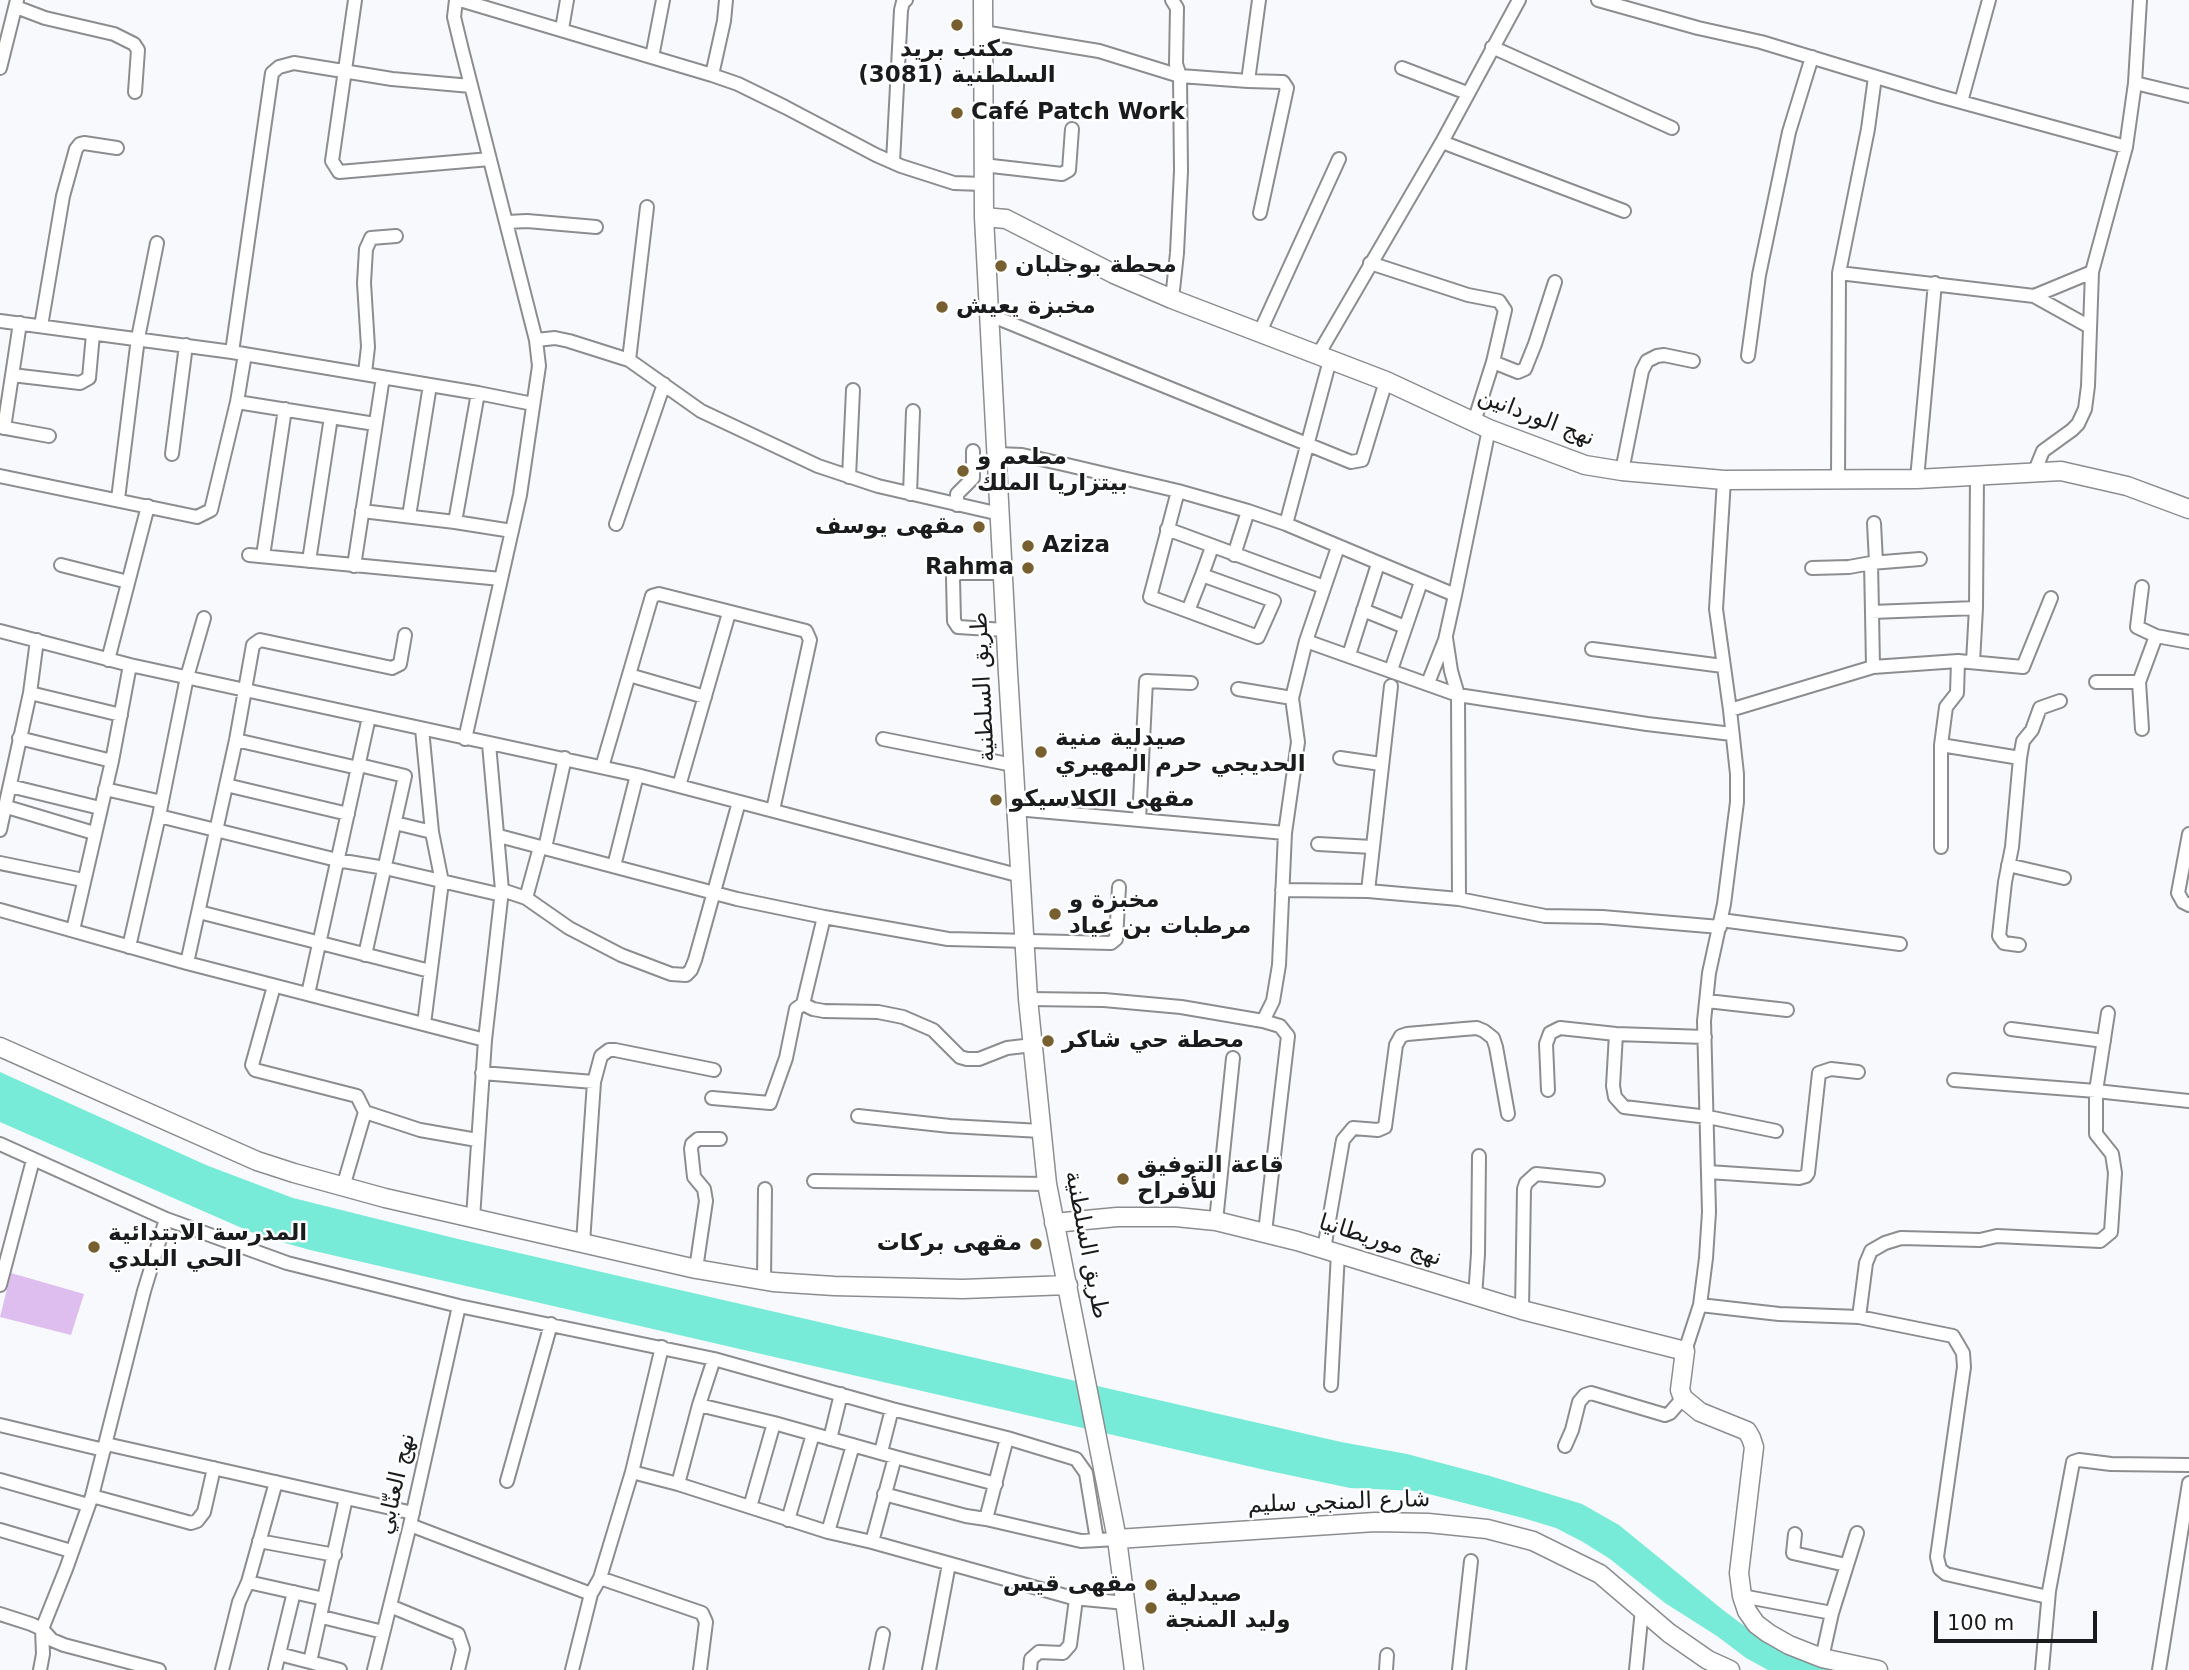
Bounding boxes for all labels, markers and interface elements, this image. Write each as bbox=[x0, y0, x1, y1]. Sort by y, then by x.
marker: مكتب بريد السلطنية (3081) bbox=[949, 17, 965, 33]
place label: مكتب بريد السلطنية (3081) bbox=[858, 36, 1056, 90]
place label: Café Patch Work bbox=[971, 99, 1185, 127]
marker: Café Patch Work bbox=[949, 105, 965, 121]
place label: محطة بوجلبان bbox=[1015, 252, 1177, 280]
marker: محطة بوجلبان bbox=[993, 258, 1009, 274]
place label: مخبزة يعيش bbox=[956, 293, 1096, 321]
marker: مخبزة يعيش bbox=[934, 299, 950, 315]
street label: نهج الوردانين bbox=[1474, 383, 1598, 453]
place label: مطعم و بيتزاريا الملك bbox=[977, 444, 1128, 498]
marker: مطعم و بيتزاريا الملك bbox=[955, 463, 971, 479]
place label: مقهى يوسف bbox=[815, 513, 965, 541]
marker: مقهى يوسف bbox=[971, 519, 987, 535]
place label: Aziza bbox=[1042, 532, 1110, 560]
marker: Aziza bbox=[1020, 538, 1036, 554]
place label: Rahma bbox=[925, 554, 1014, 582]
marker: Rahma bbox=[1020, 560, 1036, 576]
street label: طريق السلطنية bbox=[966, 611, 1002, 763]
place label: صيدلية منية الحديجي حرم المهيري bbox=[1055, 725, 1306, 779]
marker: صيدلية منية الحديجي حرم المهيري bbox=[1033, 744, 1049, 760]
place label: مقهى الكلاسيكو bbox=[1010, 786, 1194, 814]
marker: مقهى الكلاسيكو bbox=[988, 792, 1004, 808]
place label: مخبزة و مرطبات بن عياد bbox=[1069, 887, 1251, 941]
marker: مخبزة و مرطبات بن عياد bbox=[1047, 906, 1063, 922]
place label: محطة حي شاكر bbox=[1062, 1027, 1244, 1055]
marker: محطة حي شاكر bbox=[1040, 1033, 1056, 1049]
place label: قاعة التوفيق للأفراح bbox=[1137, 1152, 1284, 1206]
street label: طريق السلطنية bbox=[1058, 1168, 1114, 1322]
marker: قاعة التوفيق للأفراح bbox=[1115, 1171, 1131, 1187]
street label: نهج موريطانيا bbox=[1315, 1209, 1445, 1273]
place label: المدرسة الابتدائية الحي البلدي bbox=[108, 1220, 307, 1274]
place label: مقهى بركات bbox=[877, 1230, 1022, 1258]
marker: مقهى بركات bbox=[1028, 1236, 1044, 1252]
marker: المدرسة الابتدائية الحي البلدي bbox=[86, 1239, 102, 1255]
street label: نهج العنّابي bbox=[372, 1431, 422, 1537]
street label: شارع المنجي سليم bbox=[1247, 1486, 1431, 1520]
place label: مقهى قيس bbox=[1003, 1571, 1137, 1599]
marker: مقهى قيس bbox=[1143, 1577, 1159, 1593]
place label: صيدلية وليد المنجة bbox=[1165, 1581, 1290, 1635]
scale bar bbox=[1937, 1596, 2100, 1640]
marker: صيدلية وليد المنجة bbox=[1143, 1600, 1159, 1616]
text: 100 m bbox=[1947, 1611, 2014, 1635]

